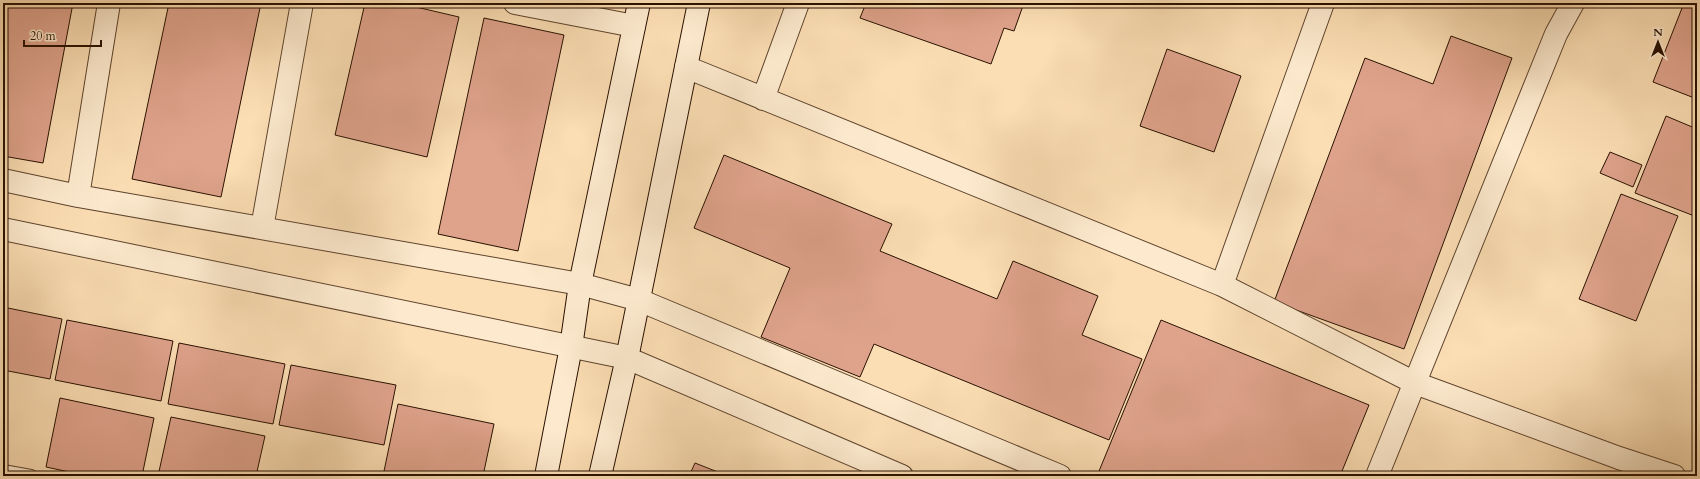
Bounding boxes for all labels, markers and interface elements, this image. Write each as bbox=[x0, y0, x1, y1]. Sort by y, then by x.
scale bar bbox=[24, 22, 101, 48]
north arrow bbox=[1638, 22, 1678, 62]
text: N bbox=[1653, 25, 1663, 40]
text: 20 m bbox=[30, 28, 57, 44]

